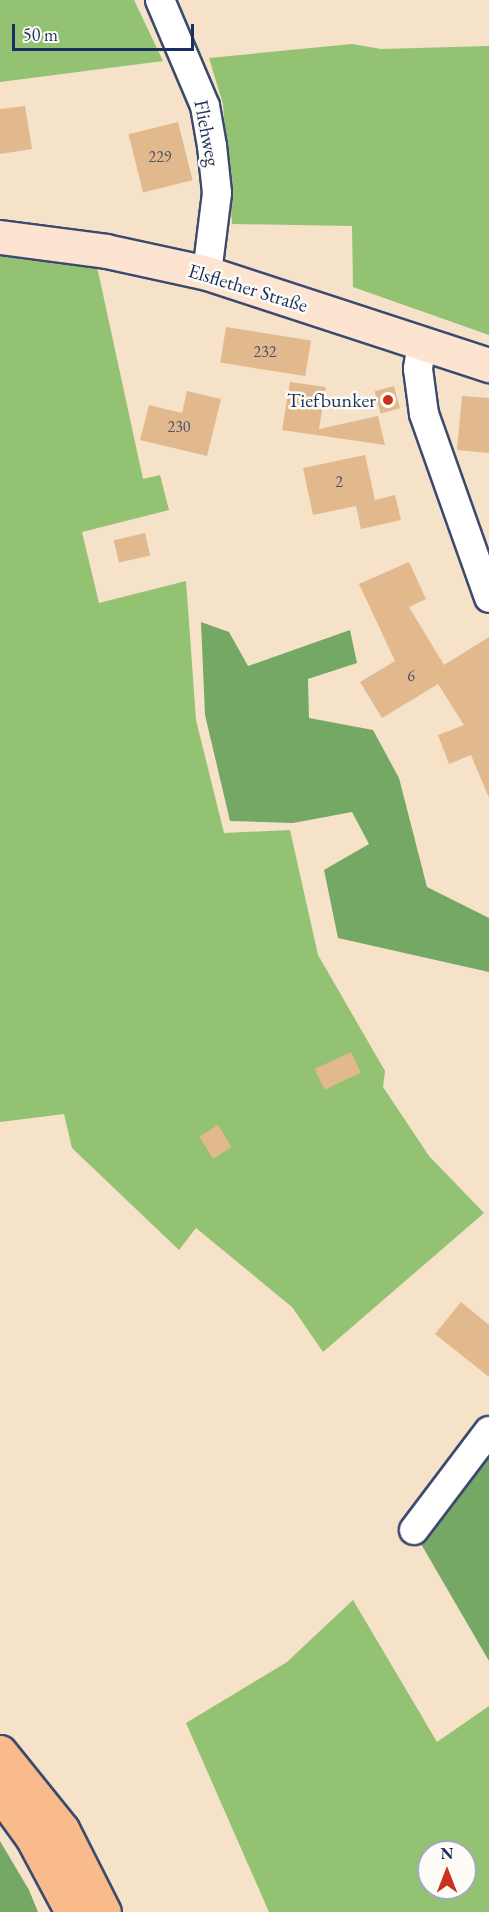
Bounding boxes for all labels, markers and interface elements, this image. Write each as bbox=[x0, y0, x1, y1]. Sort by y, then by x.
scale bar bbox=[15, 12, 196, 50]
text: 50 m bbox=[23, 23, 58, 46]
street label: Fliehweg bbox=[189, 98, 225, 168]
house number: 229 bbox=[148, 147, 172, 167]
street label: Elsflether Straße bbox=[185, 258, 311, 318]
house number: 232 bbox=[253, 342, 277, 362]
place label: Tiefbunker bbox=[287, 388, 376, 412]
marker: Tiefbunker bbox=[381, 393, 395, 407]
house number: 230 bbox=[167, 417, 191, 437]
house number: 2 bbox=[335, 472, 343, 492]
house number: 6 bbox=[407, 666, 415, 686]
north arrow bbox=[417, 1840, 477, 1900]
text: N bbox=[441, 1843, 453, 1864]

